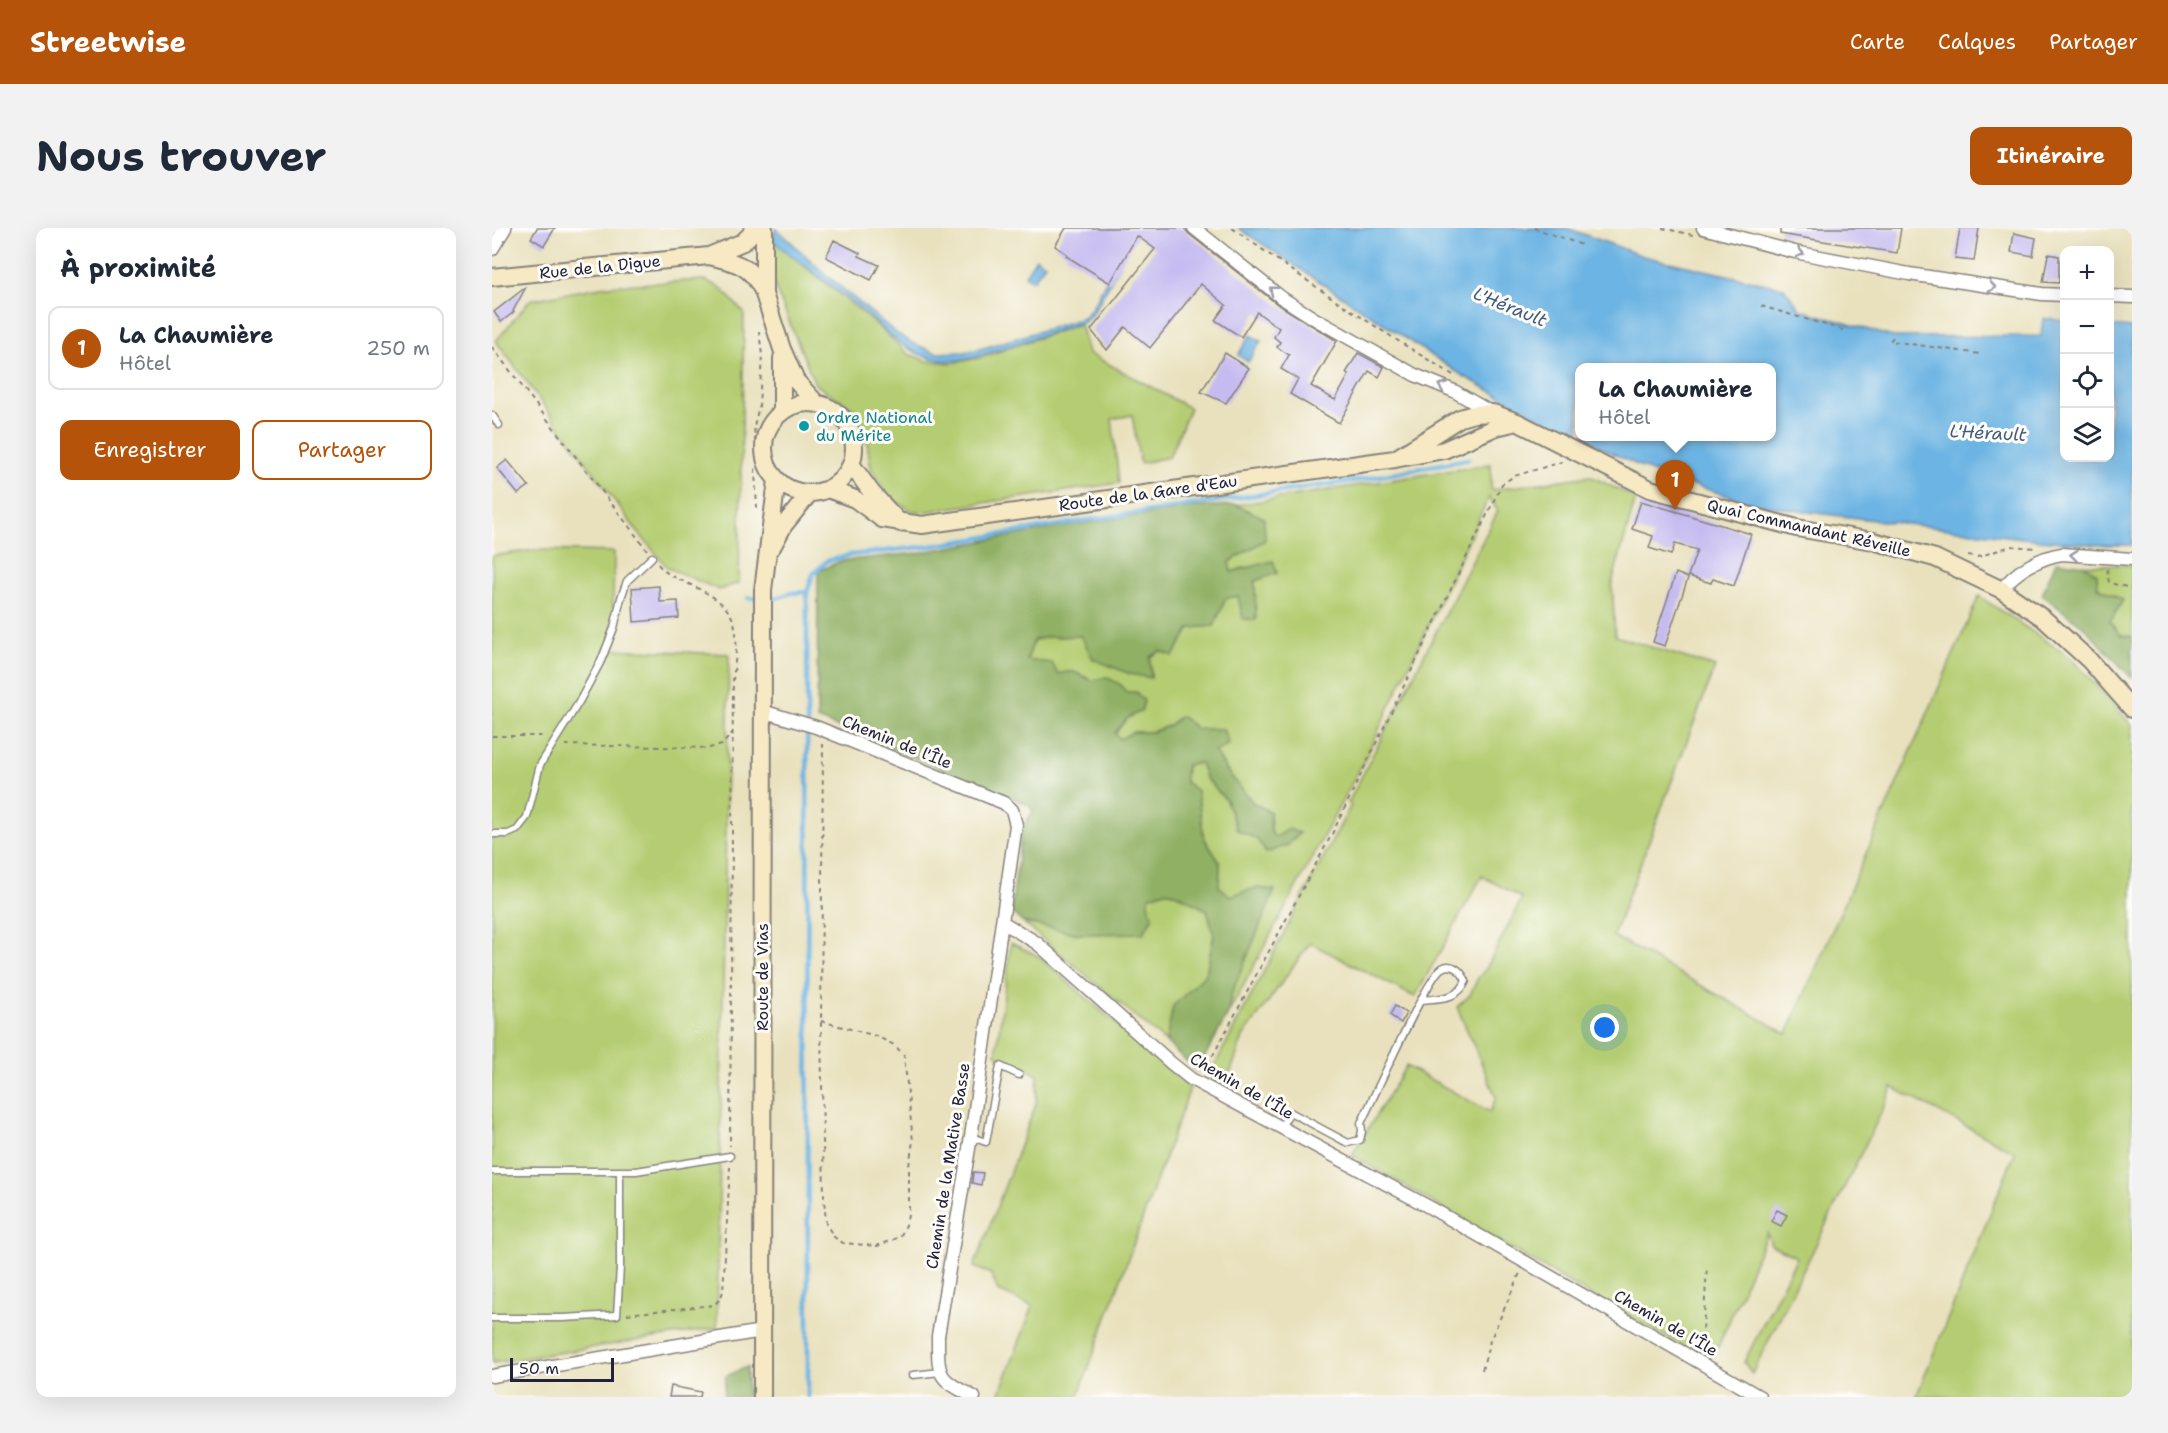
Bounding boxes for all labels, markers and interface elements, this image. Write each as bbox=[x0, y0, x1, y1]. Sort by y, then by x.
text: Streetwise bbox=[30, 23, 186, 61]
text: Carte bbox=[1850, 28, 1905, 56]
text: Calques bbox=[1938, 28, 2016, 56]
text: Partager bbox=[2049, 28, 2138, 56]
button: Itinéraire bbox=[1970, 127, 2132, 185]
text: Nous trouver bbox=[36, 128, 326, 184]
one-way arrow bbox=[1795, 246, 1805, 259]
map controls bbox=[2060, 246, 2114, 462]
button: + bbox=[2060, 246, 2114, 300]
text: À proximité bbox=[60, 250, 216, 285]
street label: Rue de la Digue bbox=[538, 250, 662, 284]
one-way arrow bbox=[1988, 280, 1997, 292]
water label: L'Hérault bbox=[1470, 281, 1550, 333]
one-way arrow bbox=[1268, 287, 1279, 298]
button: − bbox=[2060, 300, 2114, 354]
text: La Chaumière bbox=[119, 321, 273, 350]
text: 1 bbox=[77, 335, 86, 361]
text: 250 m bbox=[366, 335, 430, 361]
text: Hôtel bbox=[119, 350, 171, 376]
button: locate bbox=[2060, 354, 2114, 408]
popup bbox=[1575, 363, 1776, 441]
text: La Chaumière bbox=[1598, 375, 1753, 404]
one-way arrow bbox=[1437, 381, 1448, 393]
text: Hôtel bbox=[1598, 404, 1650, 430]
place label: Ordre National du Mérite bbox=[816, 407, 932, 446]
button: layers bbox=[2060, 408, 2114, 462]
marker: Ordre National du Mérite bbox=[797, 419, 811, 433]
water label: L'Hérault bbox=[1949, 419, 2027, 447]
button: Enregistrer bbox=[60, 420, 240, 480]
button: Partager bbox=[252, 420, 432, 480]
pin: 1 bbox=[1656, 460, 1694, 510]
street label: Route de la Gare d'Eau bbox=[1057, 470, 1239, 516]
street label: Quai Commandant Réveille bbox=[1705, 494, 1913, 562]
one-way arrow bbox=[2069, 549, 2078, 562]
street label: Chemin de l'Île bbox=[839, 710, 955, 774]
street label: Route de Vias bbox=[752, 923, 773, 1031]
your location bbox=[1590, 1013, 1619, 1042]
street label: Chemin de l'Île bbox=[1186, 1048, 1298, 1124]
street label: Chemin de la Mative Basse bbox=[921, 1061, 975, 1271]
street label: Chemin de l'Île bbox=[1610, 1285, 1722, 1361]
scale bar bbox=[510, 1355, 614, 1382]
text: 50 m bbox=[519, 1358, 559, 1379]

